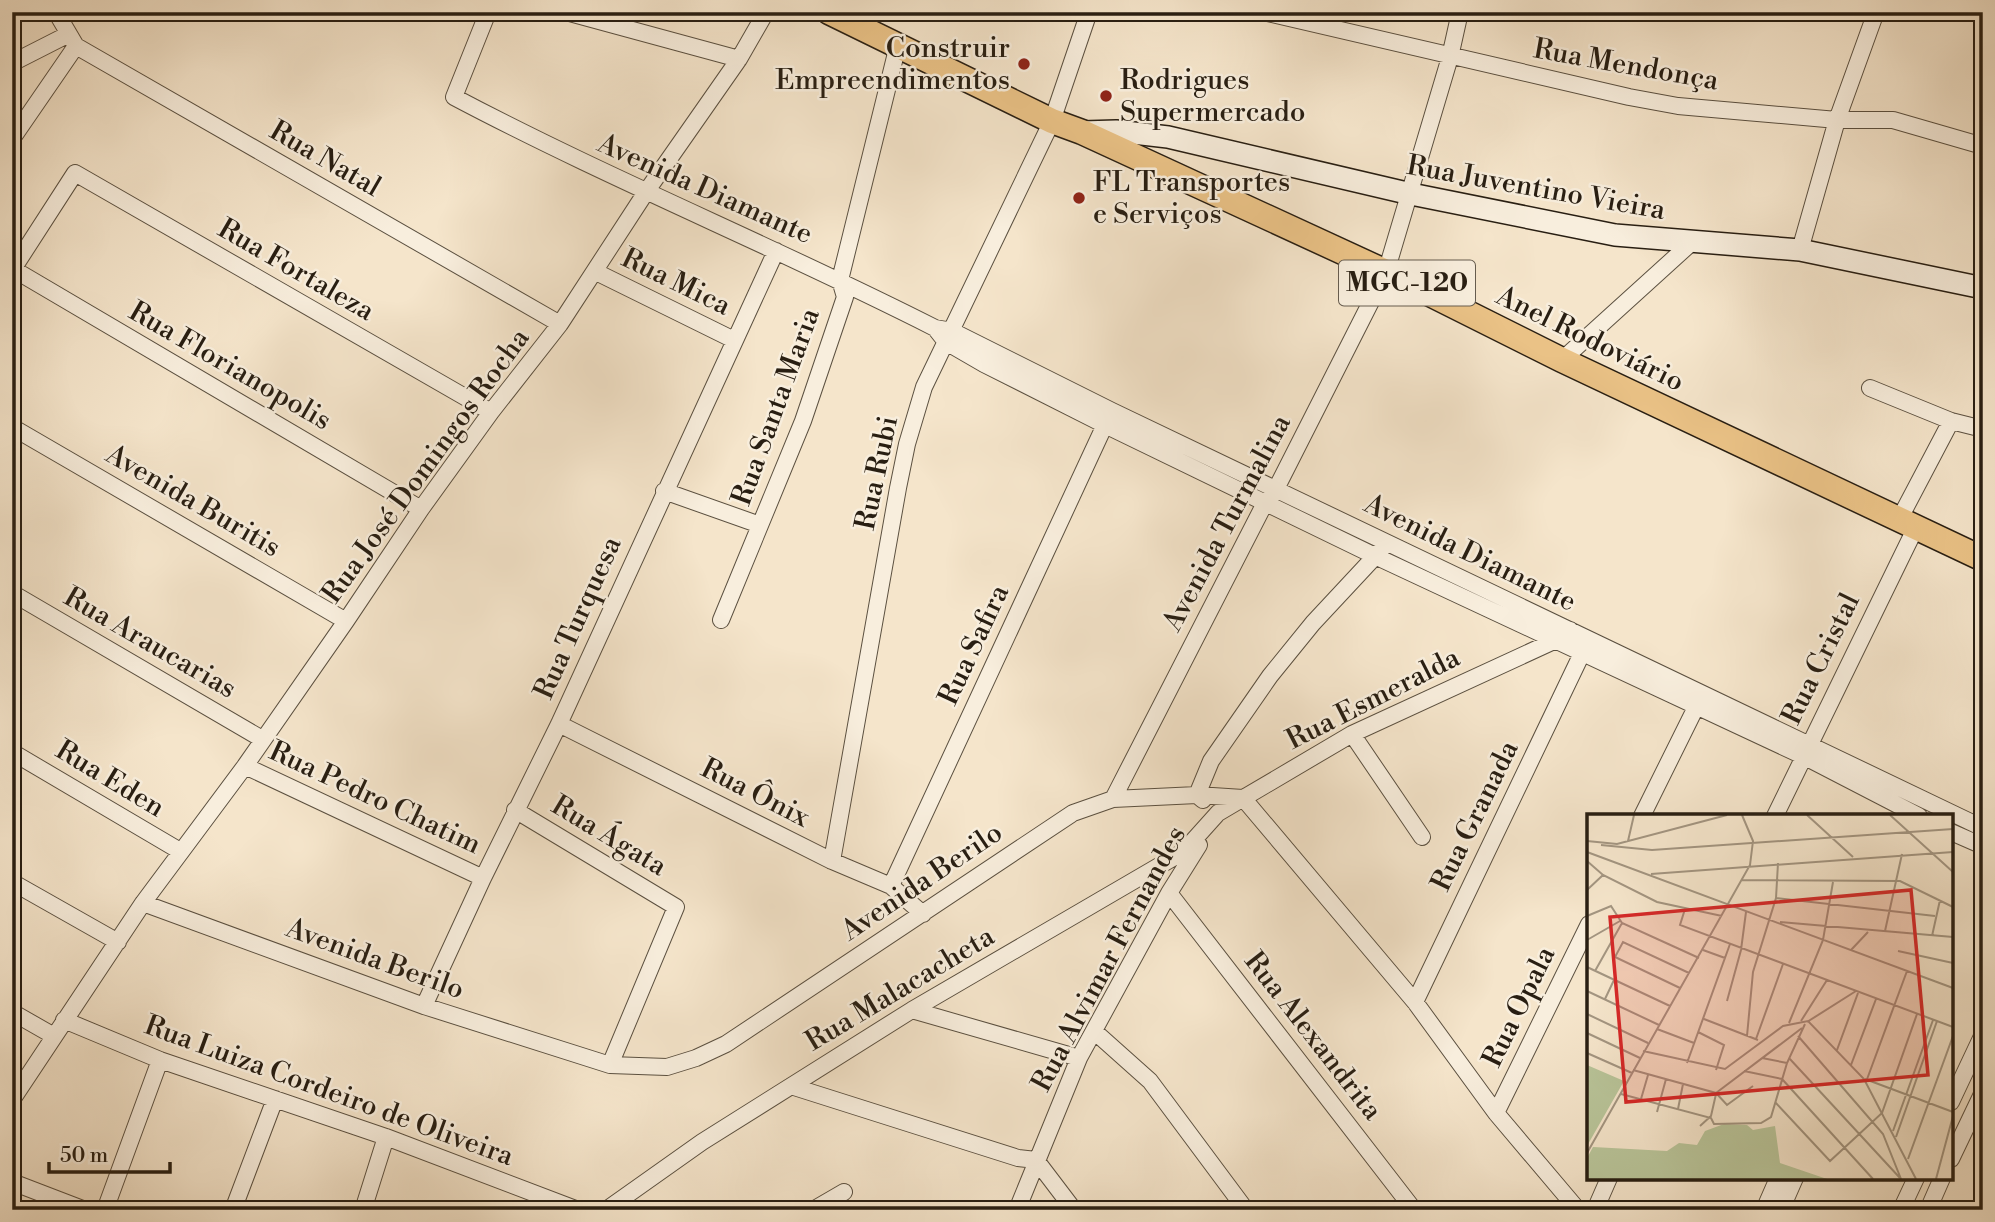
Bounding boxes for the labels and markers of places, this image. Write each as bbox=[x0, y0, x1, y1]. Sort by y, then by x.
place label: Construir Empreendimentos bbox=[775, 31, 1010, 98]
marker: Construir Empreendimentos bbox=[1016, 56, 1032, 72]
place label: Rodrigues Supermercado bbox=[1120, 63, 1305, 130]
marker: Rodrigues Supermercado bbox=[1098, 88, 1114, 104]
place label: FL Transportes e Serviços bbox=[1093, 165, 1290, 232]
marker: FL Transportes e Serviços bbox=[1071, 190, 1087, 206]

